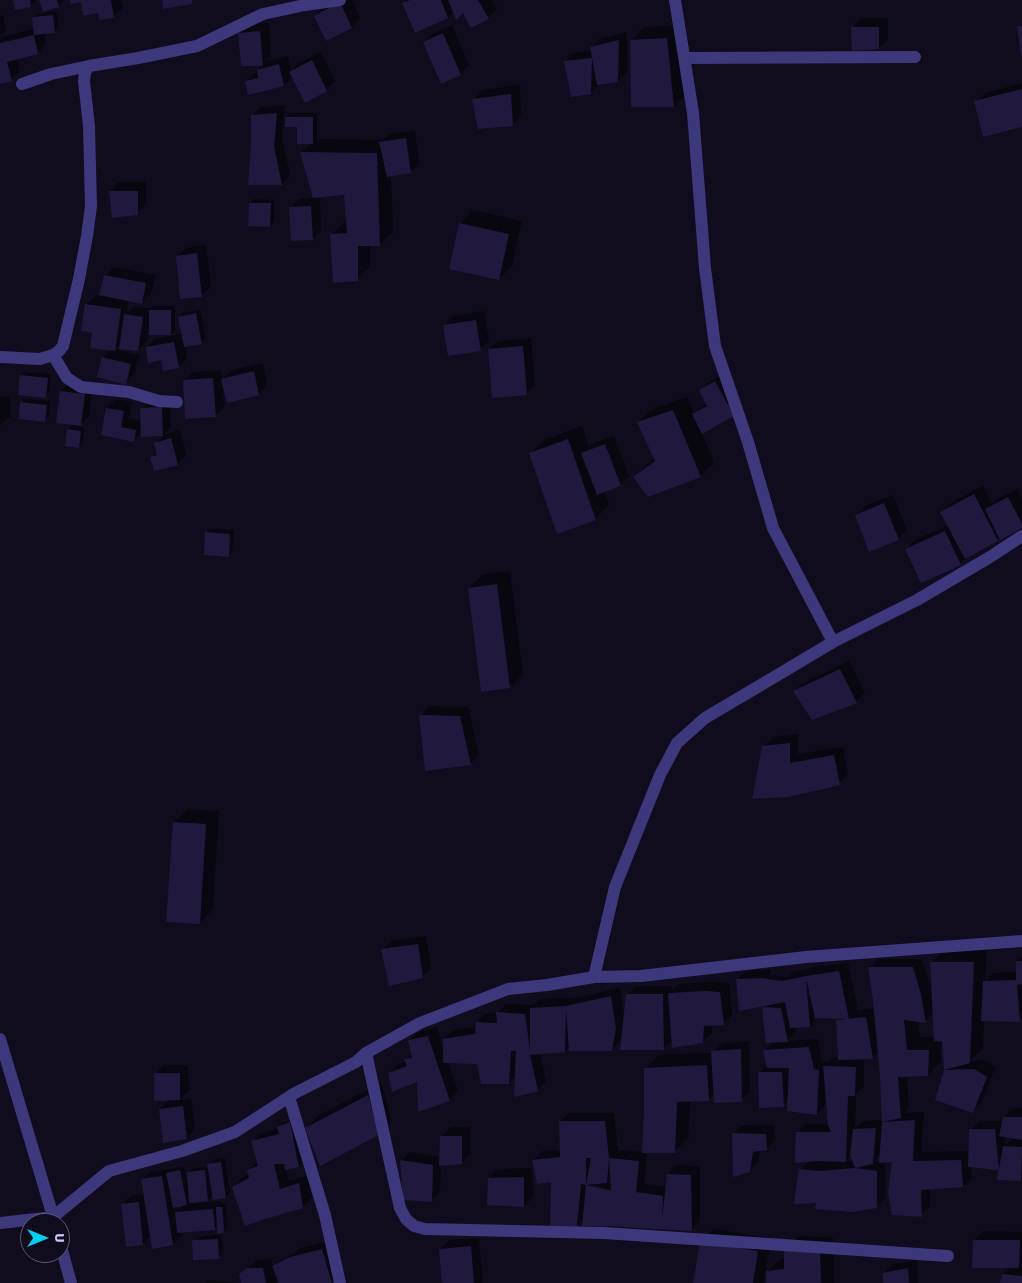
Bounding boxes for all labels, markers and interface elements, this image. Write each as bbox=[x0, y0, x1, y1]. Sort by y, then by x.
north arrow bbox=[20, 1213, 70, 1263]
text: U bbox=[51, 1233, 68, 1243]

